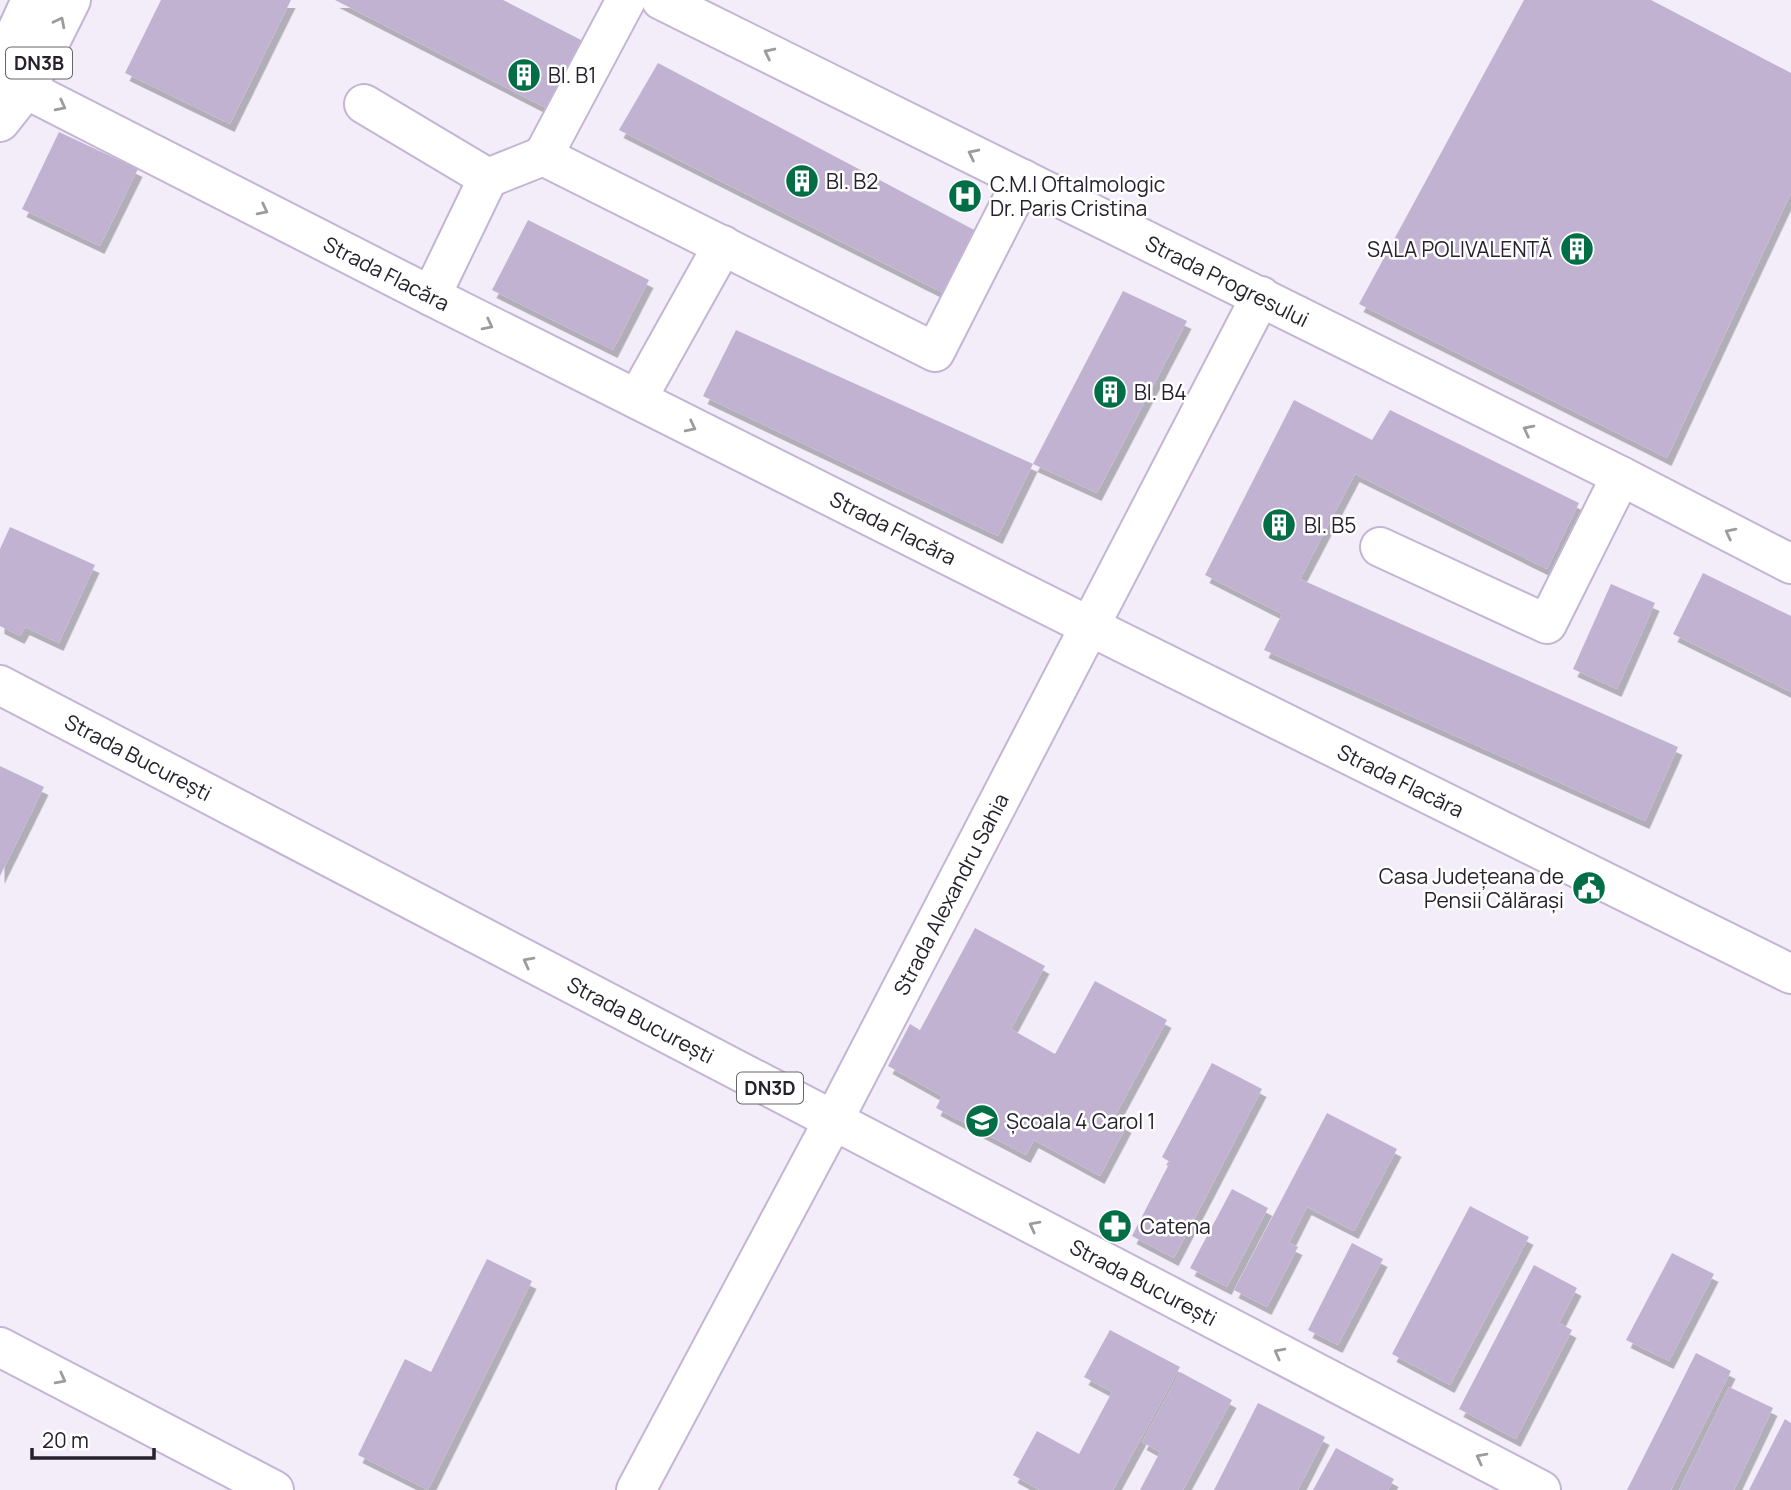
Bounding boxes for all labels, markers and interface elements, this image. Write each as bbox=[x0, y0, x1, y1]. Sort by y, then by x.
one-way arrow bbox=[52, 17, 66, 29]
road number: DN3B bbox=[6, 48, 72, 78]
one-way arrow bbox=[764, 48, 776, 62]
building icon: Bl. B1 bbox=[505, 56, 543, 94]
place label: Bl. B1 bbox=[548, 61, 596, 89]
one-way arrow bbox=[54, 97, 66, 111]
one-way arrow bbox=[968, 149, 980, 163]
building icon: Bl. B2 bbox=[783, 162, 821, 200]
place label: Bl. B2 bbox=[826, 167, 878, 195]
place label: C.M.I Oftalmologic Dr. Paris Cristina bbox=[990, 170, 1165, 222]
hospital icon: C.M.I Oftalmologic Dr. Paris Cristina bbox=[946, 177, 984, 215]
one-way arrow bbox=[256, 202, 269, 215]
street label: Strada Progresului bbox=[1141, 228, 1314, 333]
street label: Strada Flacăra bbox=[319, 230, 454, 317]
building icon: SALA POLIVALENTĂ bbox=[1558, 230, 1596, 268]
place label: SALA POLIVALENTĂ bbox=[1367, 235, 1552, 263]
one-way arrow bbox=[481, 316, 493, 330]
building icon: Bl. B4 bbox=[1091, 373, 1129, 411]
place label: Bl. B4 bbox=[1134, 378, 1187, 406]
one-way arrow bbox=[684, 418, 696, 432]
one-way arrow bbox=[1523, 424, 1535, 438]
street label: Strada Flacăra bbox=[825, 484, 961, 571]
building icon: Bl. B5 bbox=[1260, 506, 1298, 544]
place label: Bl. B5 bbox=[1304, 511, 1356, 539]
one-way arrow bbox=[1725, 527, 1737, 541]
street label: Strada București bbox=[60, 707, 217, 807]
street label: Strada Flacăra bbox=[1333, 737, 1469, 824]
street label: Strada Alexandru Sahia bbox=[887, 788, 1015, 1000]
place label: Casa Județeana de Pensii Călărași bbox=[1379, 862, 1564, 914]
public building icon: Casa Județeana de Pensii Călărași bbox=[1570, 869, 1608, 907]
one-way arrow bbox=[523, 956, 535, 970]
street label: Strada București bbox=[563, 970, 719, 1070]
road number: DN3D bbox=[737, 1072, 803, 1104]
school or university icon: Școala 4 Carol 1 bbox=[963, 1102, 1001, 1140]
place label: Școala 4 Carol 1 bbox=[1006, 1107, 1155, 1135]
pharmacy icon: Catena bbox=[1096, 1207, 1134, 1245]
place label: Catena bbox=[1140, 1212, 1211, 1240]
one-way arrow bbox=[1029, 1220, 1041, 1234]
street label: Strada București bbox=[1065, 1232, 1222, 1332]
one-way arrow bbox=[1274, 1348, 1286, 1362]
one-way arrow bbox=[53, 1370, 66, 1384]
scale bar bbox=[32, 1416, 154, 1460]
text: 20 m bbox=[42, 1426, 89, 1454]
one-way arrow bbox=[1476, 1453, 1488, 1467]

